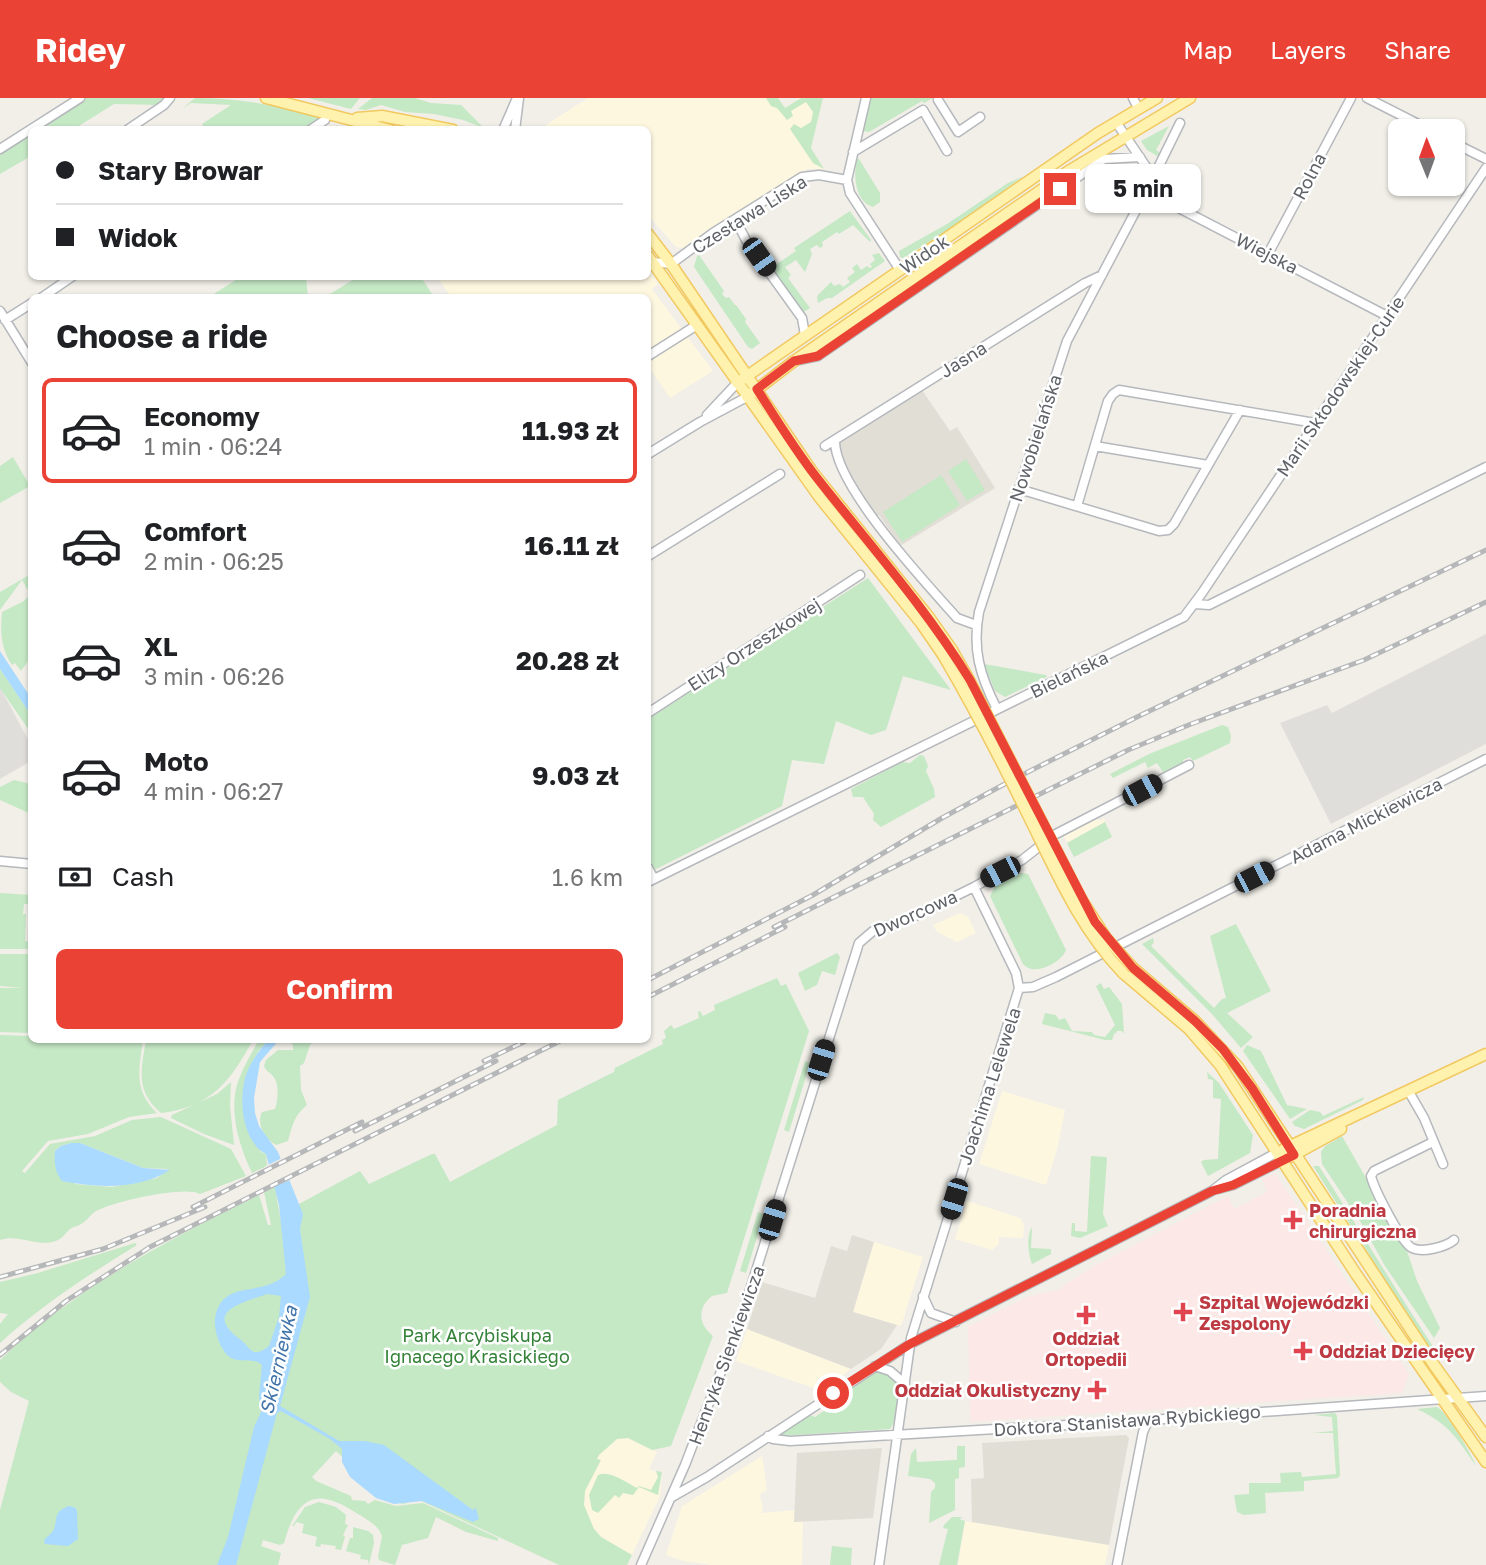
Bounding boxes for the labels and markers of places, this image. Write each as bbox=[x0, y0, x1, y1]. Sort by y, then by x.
place label: Poradnia chirurgiczna bbox=[1309, 1199, 1417, 1242]
marker: Poradnia chirurgiczna bbox=[1283, 1210, 1303, 1230]
place label: Szpital Wojewódzki Zespolony bbox=[1199, 1291, 1369, 1334]
marker: Szpital Wojewódzki Zespolony bbox=[1173, 1302, 1193, 1322]
marker: Oddział Ortopedii bbox=[1076, 1305, 1096, 1325]
place label: Oddział Ortopedii bbox=[1045, 1327, 1127, 1370]
place label: Oddział Dziecięcy bbox=[1319, 1340, 1475, 1362]
marker: Oddział Dziecięcy bbox=[1293, 1341, 1313, 1361]
place label: Oddział Okulistyczny bbox=[894, 1379, 1081, 1401]
marker: Oddział Okulistyczny bbox=[1087, 1380, 1107, 1400]

